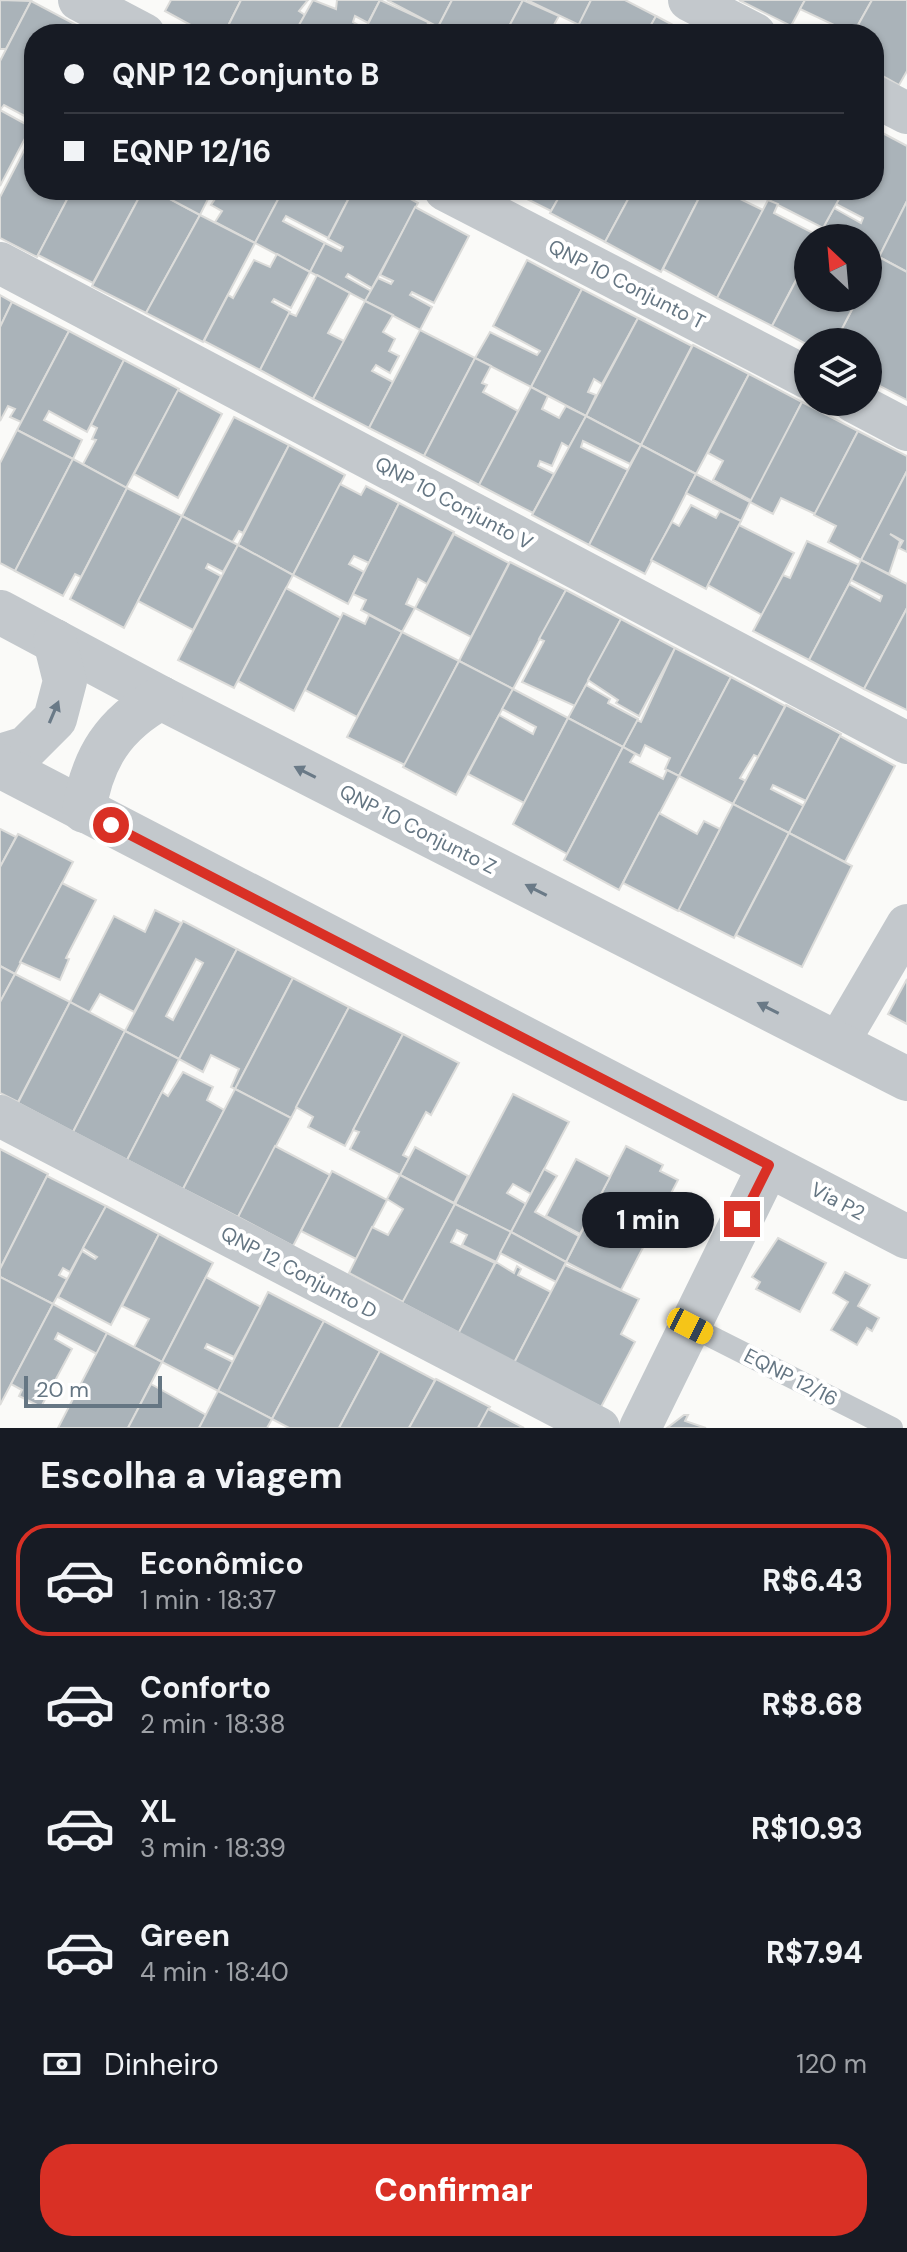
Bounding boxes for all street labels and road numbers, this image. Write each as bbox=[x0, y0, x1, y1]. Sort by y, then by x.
street label: QNP 10 Conjunto T bbox=[544, 233, 710, 335]
street label: QNP 10 Conjunto V bbox=[371, 450, 537, 556]
street label: QNP 10 Conjunto Z bbox=[335, 778, 501, 880]
street label: Via P2 bbox=[807, 1176, 869, 1226]
street label: QNP 12 Conjunto D bbox=[216, 1220, 382, 1324]
street label: EQNP 12/16 bbox=[740, 1342, 842, 1412]

